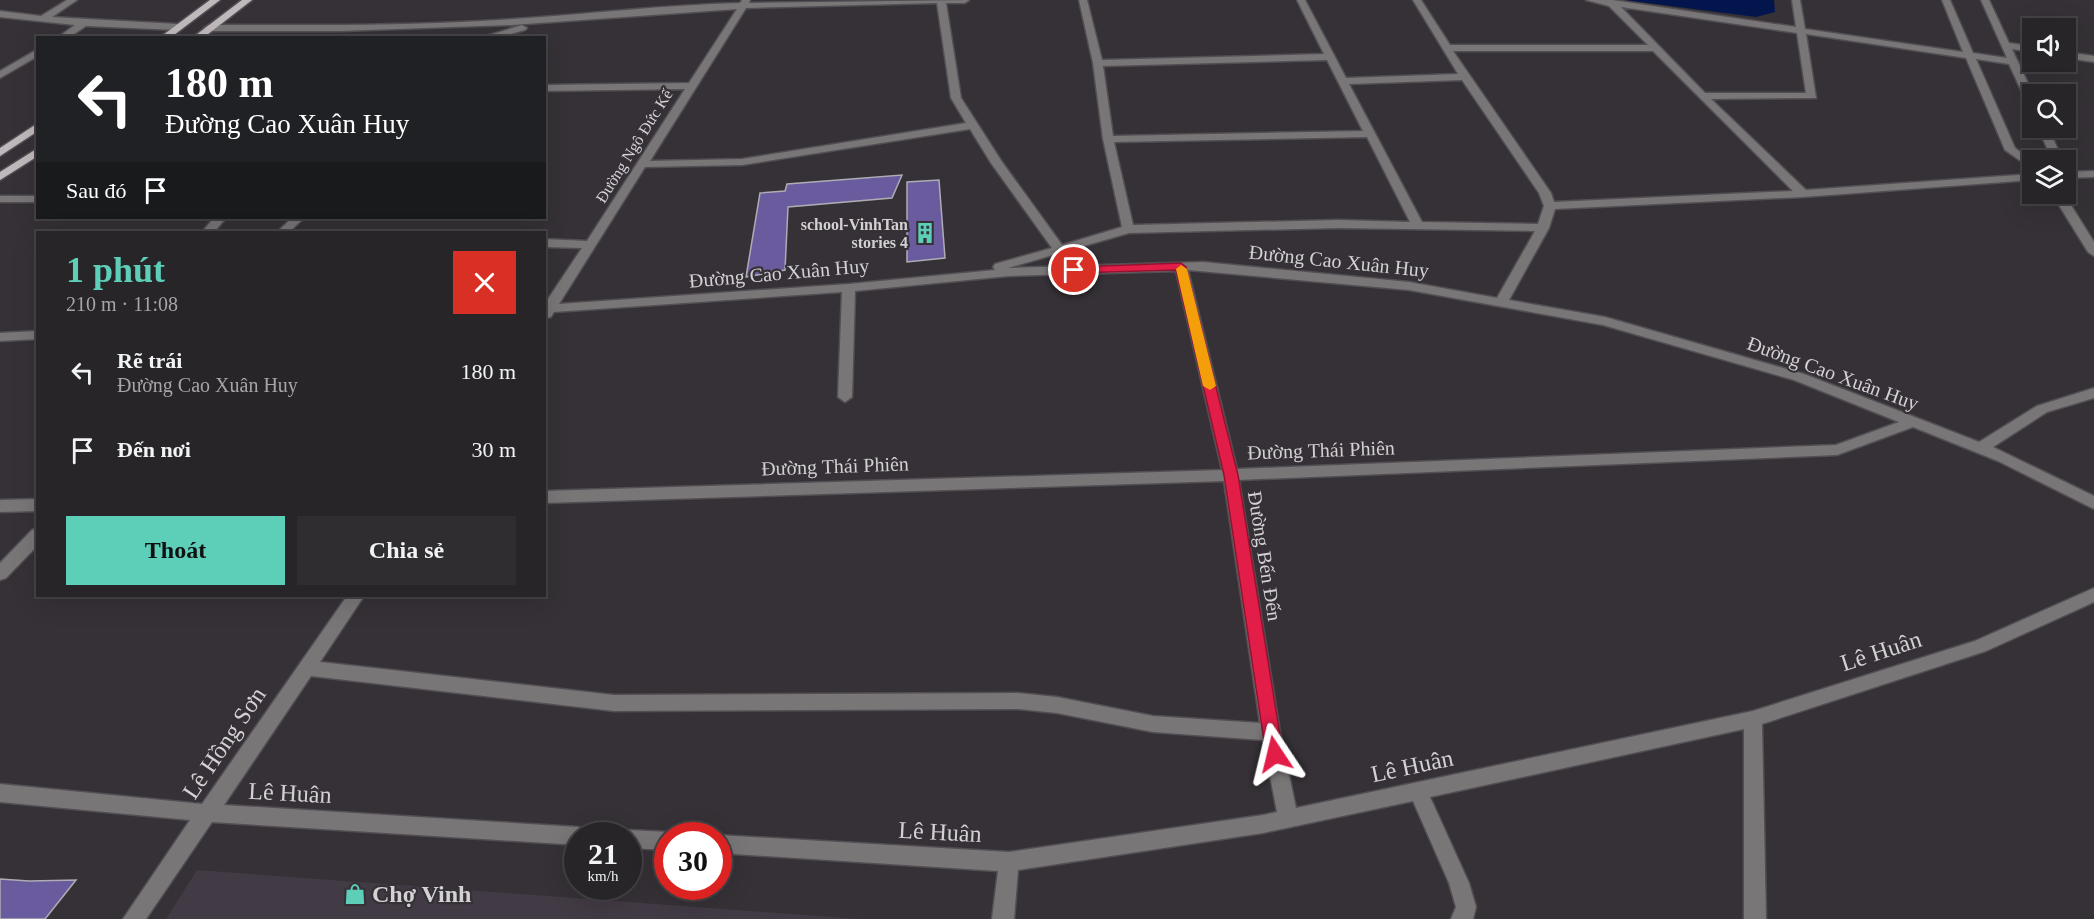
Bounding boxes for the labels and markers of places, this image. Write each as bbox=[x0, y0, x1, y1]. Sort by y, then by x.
place label: school-VinhTan stories 4 bbox=[801, 216, 908, 251]
building icon: school-VinhTan stories 4 bbox=[913, 221, 937, 245]
pin bbox=[1048, 244, 1099, 295]
place label: Chợ Vinh bbox=[372, 881, 471, 907]
shop icon: Chợ Vinh bbox=[343, 882, 367, 906]

